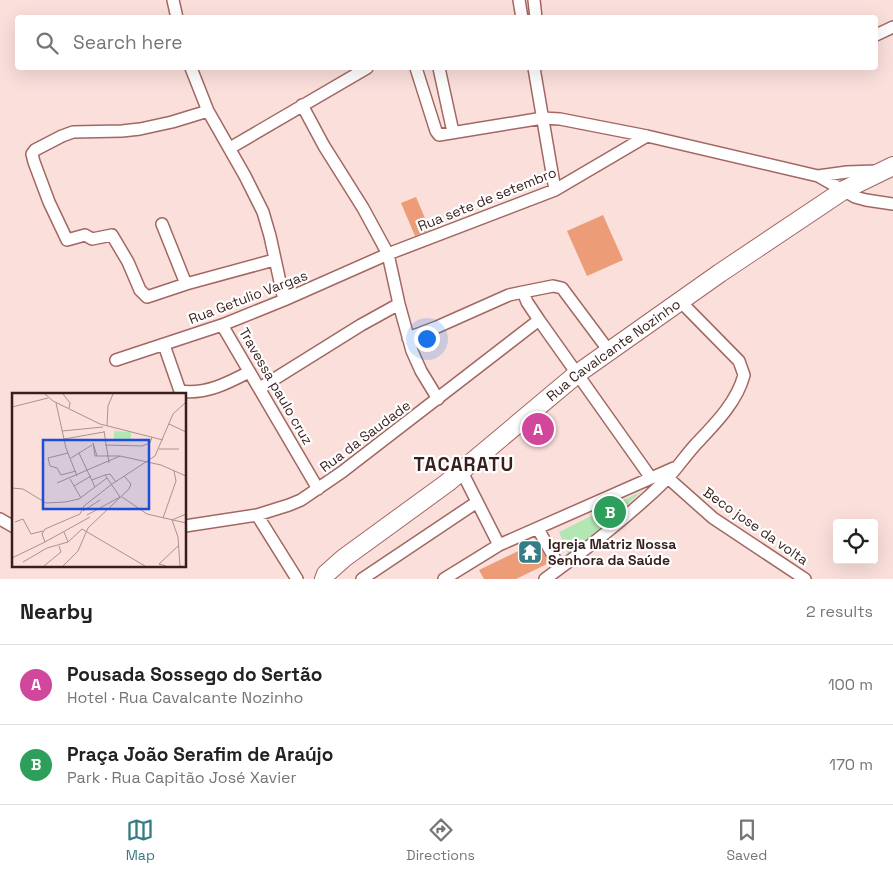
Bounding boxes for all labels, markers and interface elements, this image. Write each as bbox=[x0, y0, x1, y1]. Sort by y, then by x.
search box bbox=[15, 15, 878, 70]
icon: search bbox=[33, 29, 61, 57]
text: Search here bbox=[73, 30, 183, 55]
street label: Rua sete de setembro bbox=[415, 163, 559, 235]
street label: Rua Getulio Vargas bbox=[186, 266, 310, 328]
street label: Rua Cavalcante Nozinho bbox=[543, 295, 684, 405]
street label: Travessa paulo cruz bbox=[235, 324, 317, 448]
your location bbox=[414, 326, 440, 352]
inset map bbox=[12, 393, 186, 566]
street label: Rua da Saudade bbox=[316, 396, 414, 476]
pin: A bbox=[522, 410, 554, 448]
district label: TACARATU bbox=[414, 452, 514, 477]
street label: Beco jose da volta bbox=[700, 483, 812, 569]
pin: B bbox=[594, 493, 626, 531]
map controls bbox=[833, 519, 878, 564]
button: locate bbox=[833, 519, 878, 564]
place label: Igreja Matriz Nossa Senhora da Saúde bbox=[548, 535, 676, 569]
temple icon: Igreja Matriz Nossa Senhora da Saúde bbox=[517, 539, 543, 565]
text: Nearby bbox=[20, 598, 93, 625]
text: 2 results bbox=[806, 601, 873, 622]
text: Pousada Sossego do Sertão bbox=[67, 662, 322, 687]
text: A bbox=[31, 674, 41, 695]
text: 100 m bbox=[828, 674, 873, 695]
text: Hotel · Rua Cavalcante Nozinho bbox=[67, 687, 304, 708]
text: Praça João Serafim de Araújo bbox=[67, 742, 333, 767]
text: B bbox=[31, 754, 41, 775]
text: 170 m bbox=[829, 754, 873, 775]
text: Park · Rua Capitão José Xavier bbox=[67, 767, 297, 788]
tab: Map bbox=[126, 816, 155, 864]
tab: Directions bbox=[406, 816, 475, 864]
tab: Saved bbox=[726, 816, 767, 864]

